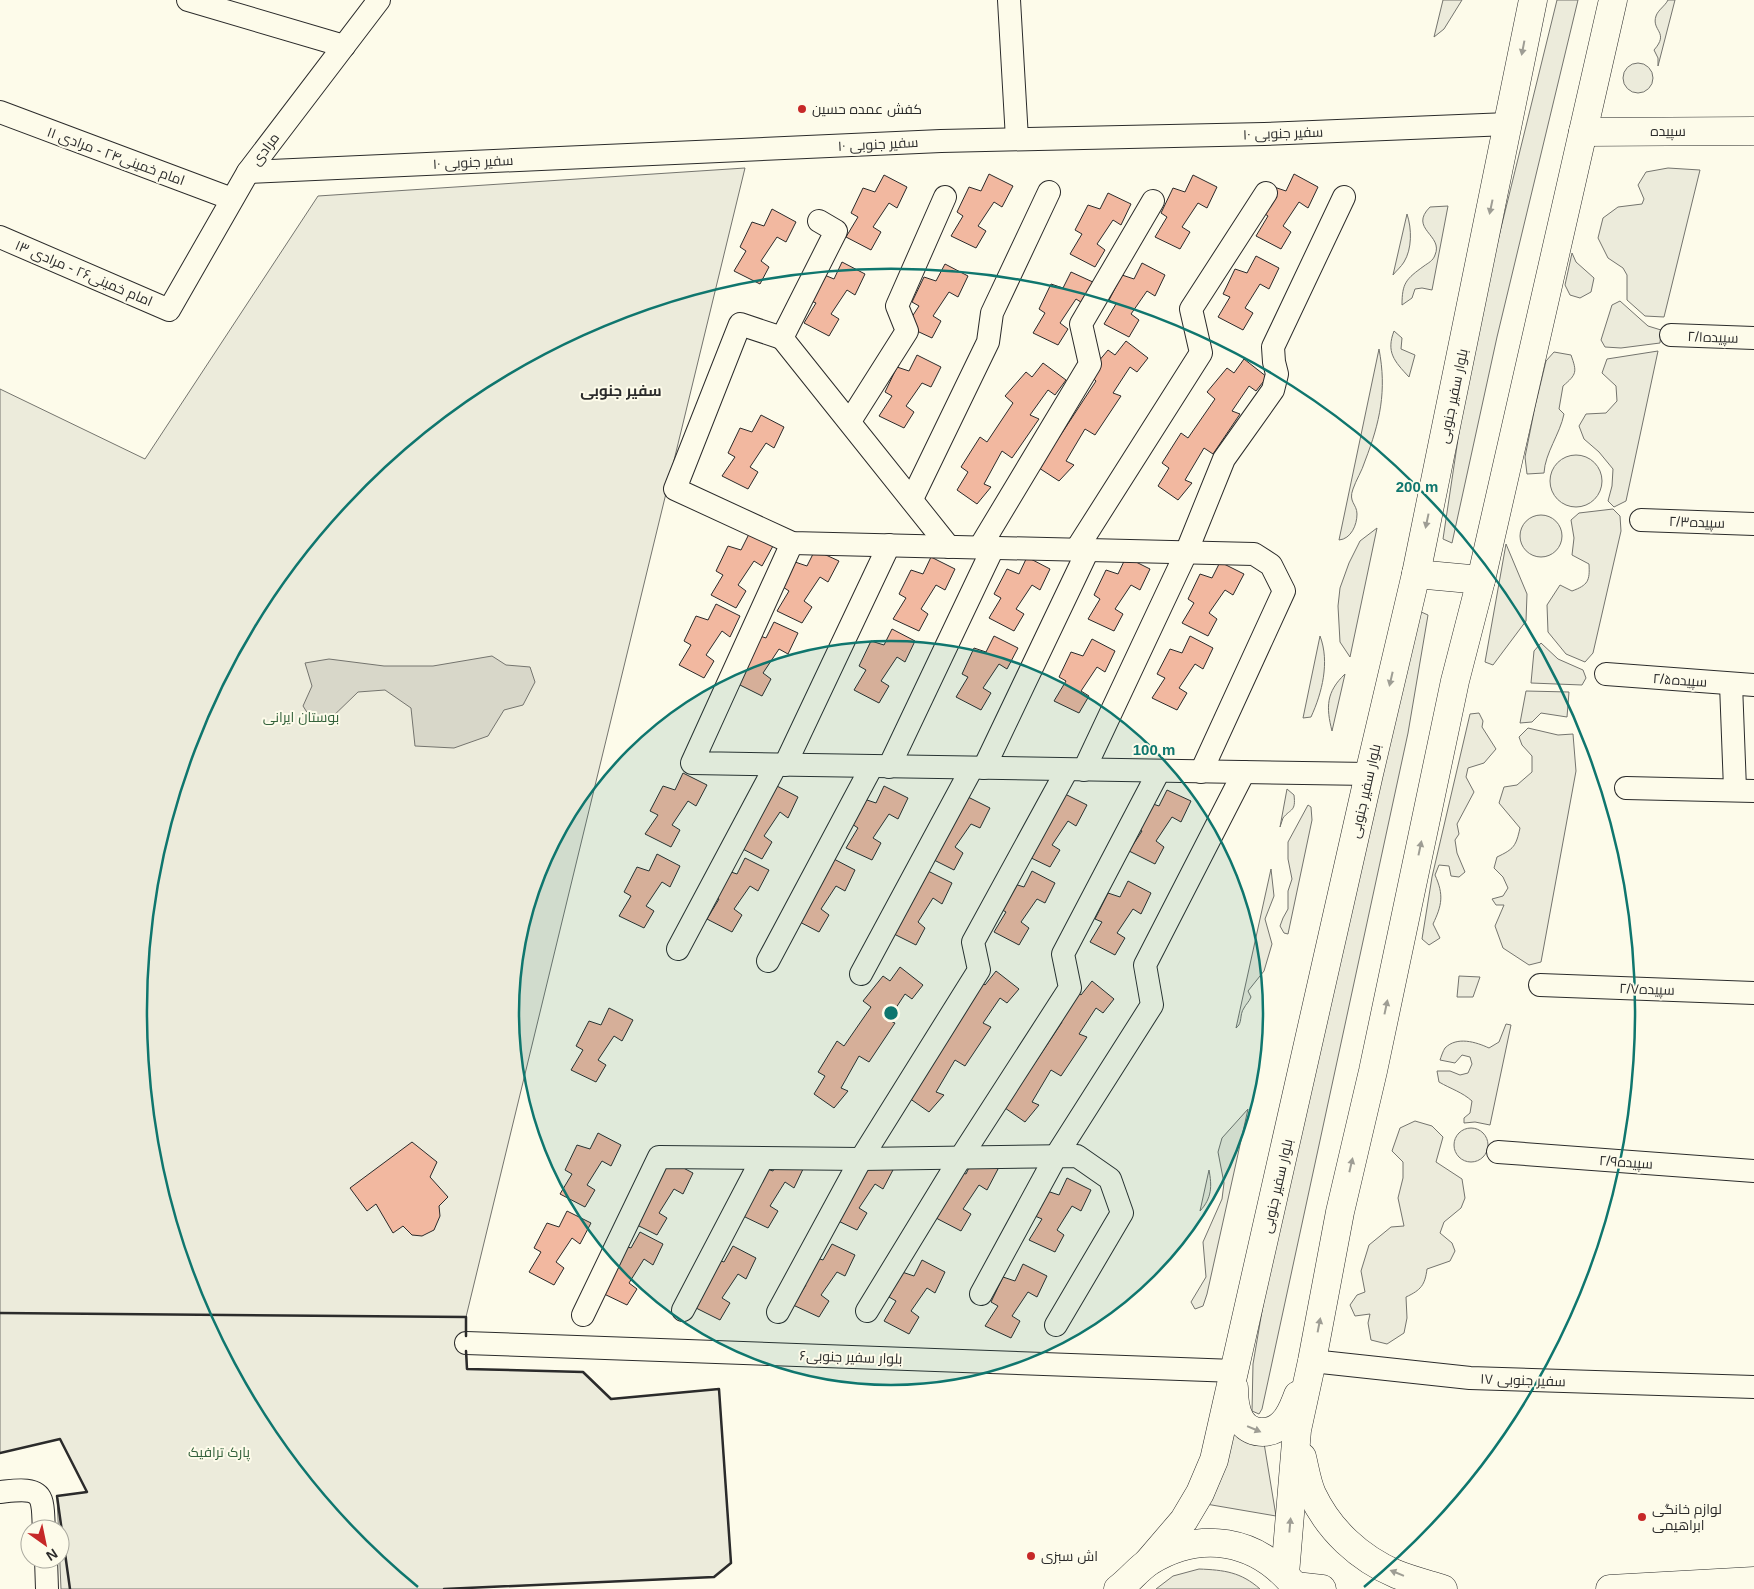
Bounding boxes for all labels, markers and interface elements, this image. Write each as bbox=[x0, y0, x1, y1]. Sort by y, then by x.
one-way arrow bbox=[1519, 40, 1527, 55]
place label: کفش عمده حسین bbox=[812, 101, 922, 117]
marker: کفش عمده حسین bbox=[796, 103, 808, 115]
street label: سپیده bbox=[1650, 123, 1686, 141]
street label: امام خمینی۲۴ - مرادی ۱۱ bbox=[44, 124, 187, 190]
street label: سفیر جنوبی ۱۰ bbox=[1242, 124, 1324, 142]
street label: مرادی bbox=[248, 130, 282, 168]
street label: سفیر جنوبی ۱۰ bbox=[837, 134, 919, 154]
street label: سفیر جنوبی ۱۰ bbox=[432, 152, 514, 172]
one-way arrow bbox=[1487, 200, 1495, 216]
street label: امام خمینی۲۶ - مرادی ۱۳ bbox=[12, 237, 155, 311]
street label: سپیده۲/۱ bbox=[1687, 328, 1739, 348]
street label: بلوار سفیر جنوبی bbox=[1435, 347, 1471, 445]
district label: سفیر جنوبی bbox=[580, 382, 662, 400]
text: 200 m bbox=[1396, 478, 1438, 495]
one-way arrow bbox=[1423, 513, 1431, 528]
street label: سپیده۲/۳ bbox=[1669, 513, 1725, 533]
street label: سپیده۲/۵ bbox=[1652, 670, 1708, 692]
one-way arrow bbox=[1387, 672, 1395, 687]
park label: بوستان ایرانی bbox=[263, 709, 339, 725]
text: 100 m bbox=[1133, 741, 1175, 758]
street label: بلوار سفیر جنوبی bbox=[1346, 742, 1384, 840]
one-way arrow bbox=[1416, 839, 1424, 855]
street label: سپیده۲/۷ bbox=[1619, 980, 1675, 1000]
one-way arrow bbox=[1383, 998, 1391, 1014]
centre of rings bbox=[882, 1004, 900, 1022]
street label: بلوار سفیر جنوبی bbox=[1258, 1137, 1296, 1235]
street label: سپیده۲/۹ bbox=[1598, 1152, 1654, 1174]
one-way arrow bbox=[1347, 1158, 1355, 1173]
one-way arrow bbox=[1316, 1316, 1324, 1332]
street label: بلوار سفیر جنوبی۶ bbox=[799, 1347, 903, 1367]
street label: سفیر جنوبی ۱۷ bbox=[1480, 1371, 1566, 1389]
one-way arrow bbox=[1247, 1425, 1262, 1433]
park label: پارک ترافیک bbox=[188, 1444, 250, 1462]
place label: لوازم خانگی ابراهیمی bbox=[1652, 1501, 1722, 1533]
marker: لوازم خانگی ابراهیمی bbox=[1636, 1511, 1648, 1523]
one-way arrow bbox=[1286, 1517, 1294, 1533]
north arrow bbox=[20, 1519, 70, 1569]
text: N bbox=[43, 1545, 61, 1564]
place label: اش سبزی bbox=[1041, 1548, 1098, 1564]
marker: اش سبزی bbox=[1025, 1550, 1037, 1562]
one-way arrow bbox=[1390, 1569, 1404, 1577]

